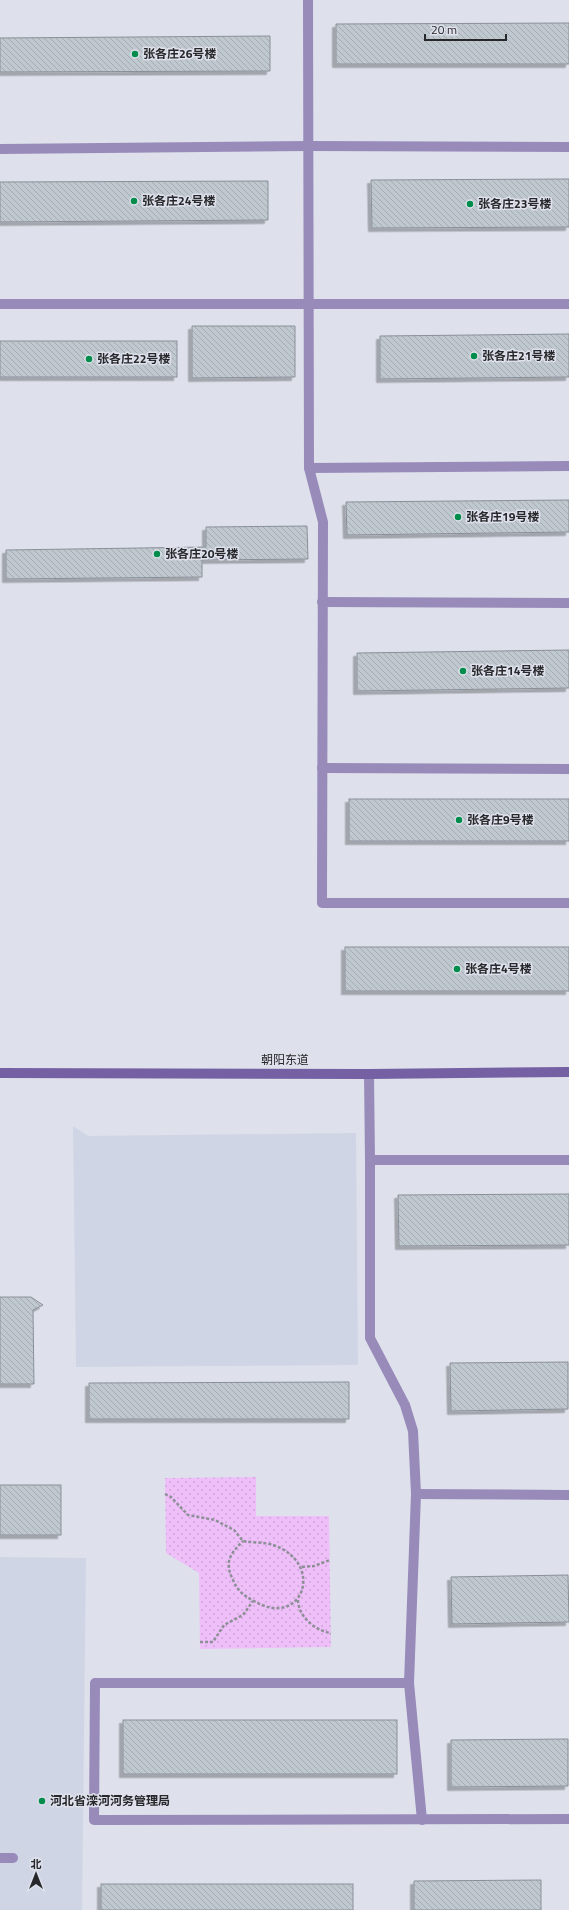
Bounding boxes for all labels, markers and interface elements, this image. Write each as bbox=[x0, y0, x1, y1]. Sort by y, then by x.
scale bar bbox=[425, 16, 506, 42]
text: 20 m bbox=[431, 20, 457, 39]
place label: 张各庄26号楼 bbox=[143, 44, 216, 63]
marker: 张各庄26号楼 bbox=[130, 49, 140, 59]
place label: 张各庄24号楼 bbox=[142, 191, 215, 210]
place label: 张各庄23号楼 bbox=[478, 194, 551, 213]
marker: 张各庄24号楼 bbox=[129, 196, 139, 206]
marker: 张各庄23号楼 bbox=[465, 199, 475, 209]
place label: 张各庄21号楼 bbox=[482, 346, 555, 365]
place label: 张各庄22号楼 bbox=[97, 349, 170, 368]
marker: 张各庄21号楼 bbox=[469, 351, 479, 361]
marker: 张各庄22号楼 bbox=[84, 354, 94, 364]
place label: 张各庄19号楼 bbox=[466, 507, 539, 526]
marker: 张各庄19号楼 bbox=[453, 512, 463, 522]
place label: 张各庄20号楼 bbox=[165, 544, 238, 563]
marker: 张各庄20号楼 bbox=[152, 549, 162, 559]
place label: 张各庄14号楼 bbox=[471, 661, 544, 680]
marker: 张各庄14号楼 bbox=[458, 666, 468, 676]
place label: 张各庄9号楼 bbox=[467, 810, 534, 829]
marker: 张各庄9号楼 bbox=[454, 815, 464, 825]
place label: 张各庄4号楼 bbox=[465, 959, 532, 978]
marker: 张各庄4号楼 bbox=[452, 964, 462, 974]
street label: 朝阳东道 bbox=[261, 1050, 309, 1069]
place label: 河北省滦河河务管理局 bbox=[50, 1791, 170, 1810]
marker: 河北省滦河河务管理局 bbox=[37, 1796, 47, 1806]
north arrow bbox=[16, 1854, 56, 1894]
text: 北 bbox=[31, 1856, 42, 1872]

